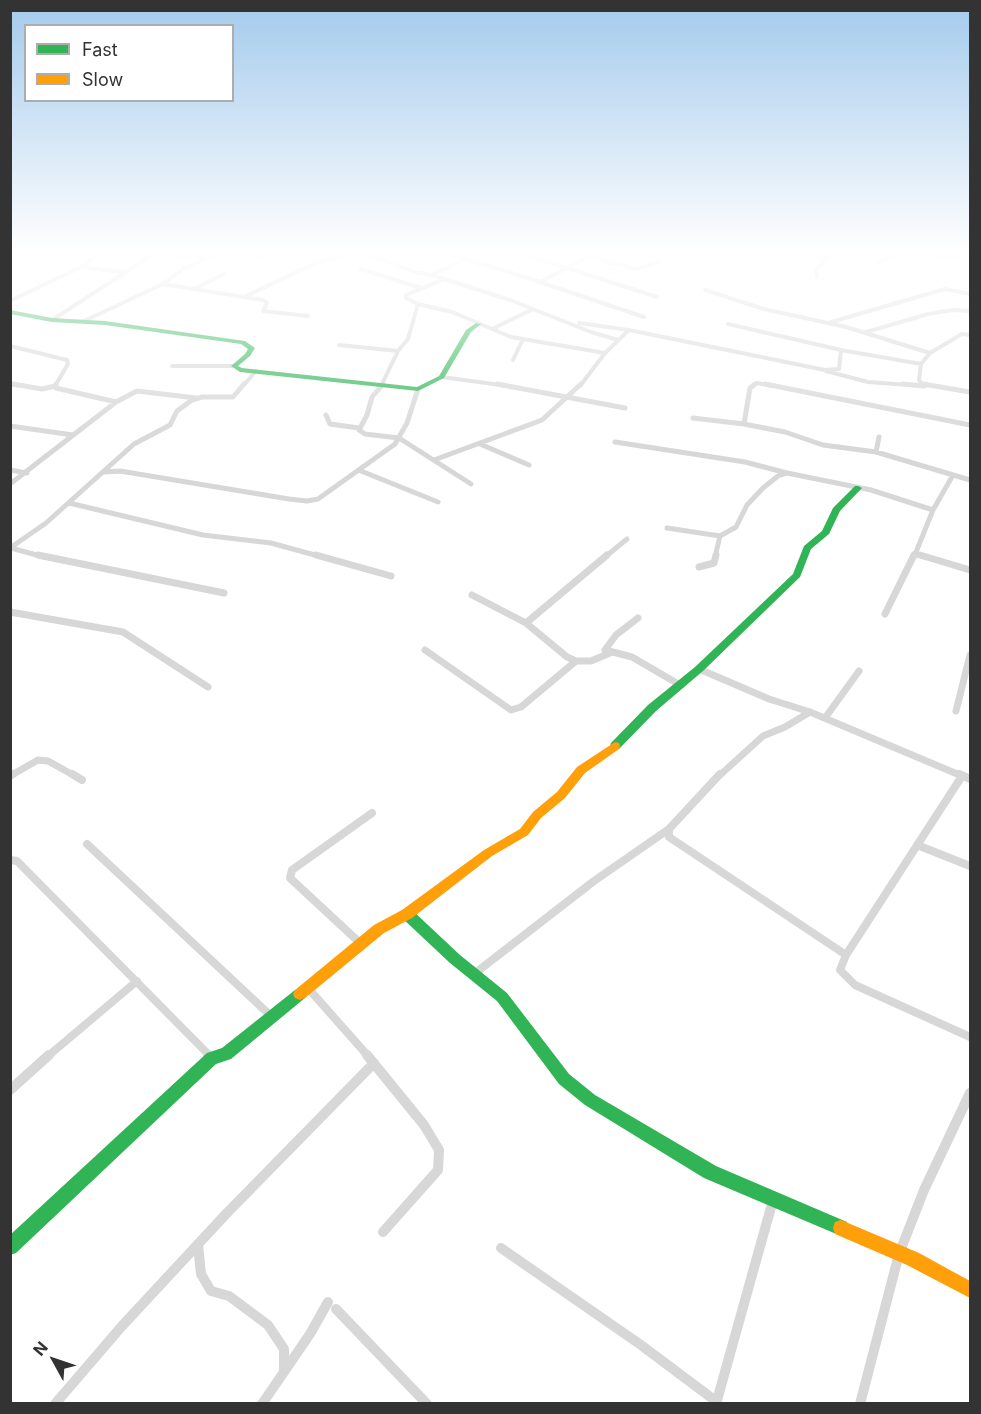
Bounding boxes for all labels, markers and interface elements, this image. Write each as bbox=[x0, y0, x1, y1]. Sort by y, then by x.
legend bbox=[24, 24, 234, 102]
text: Fast bbox=[82, 39, 118, 60]
text: Slow bbox=[82, 69, 123, 90]
north arrow bbox=[24, 1330, 84, 1390]
text: N bbox=[29, 1337, 52, 1360]

